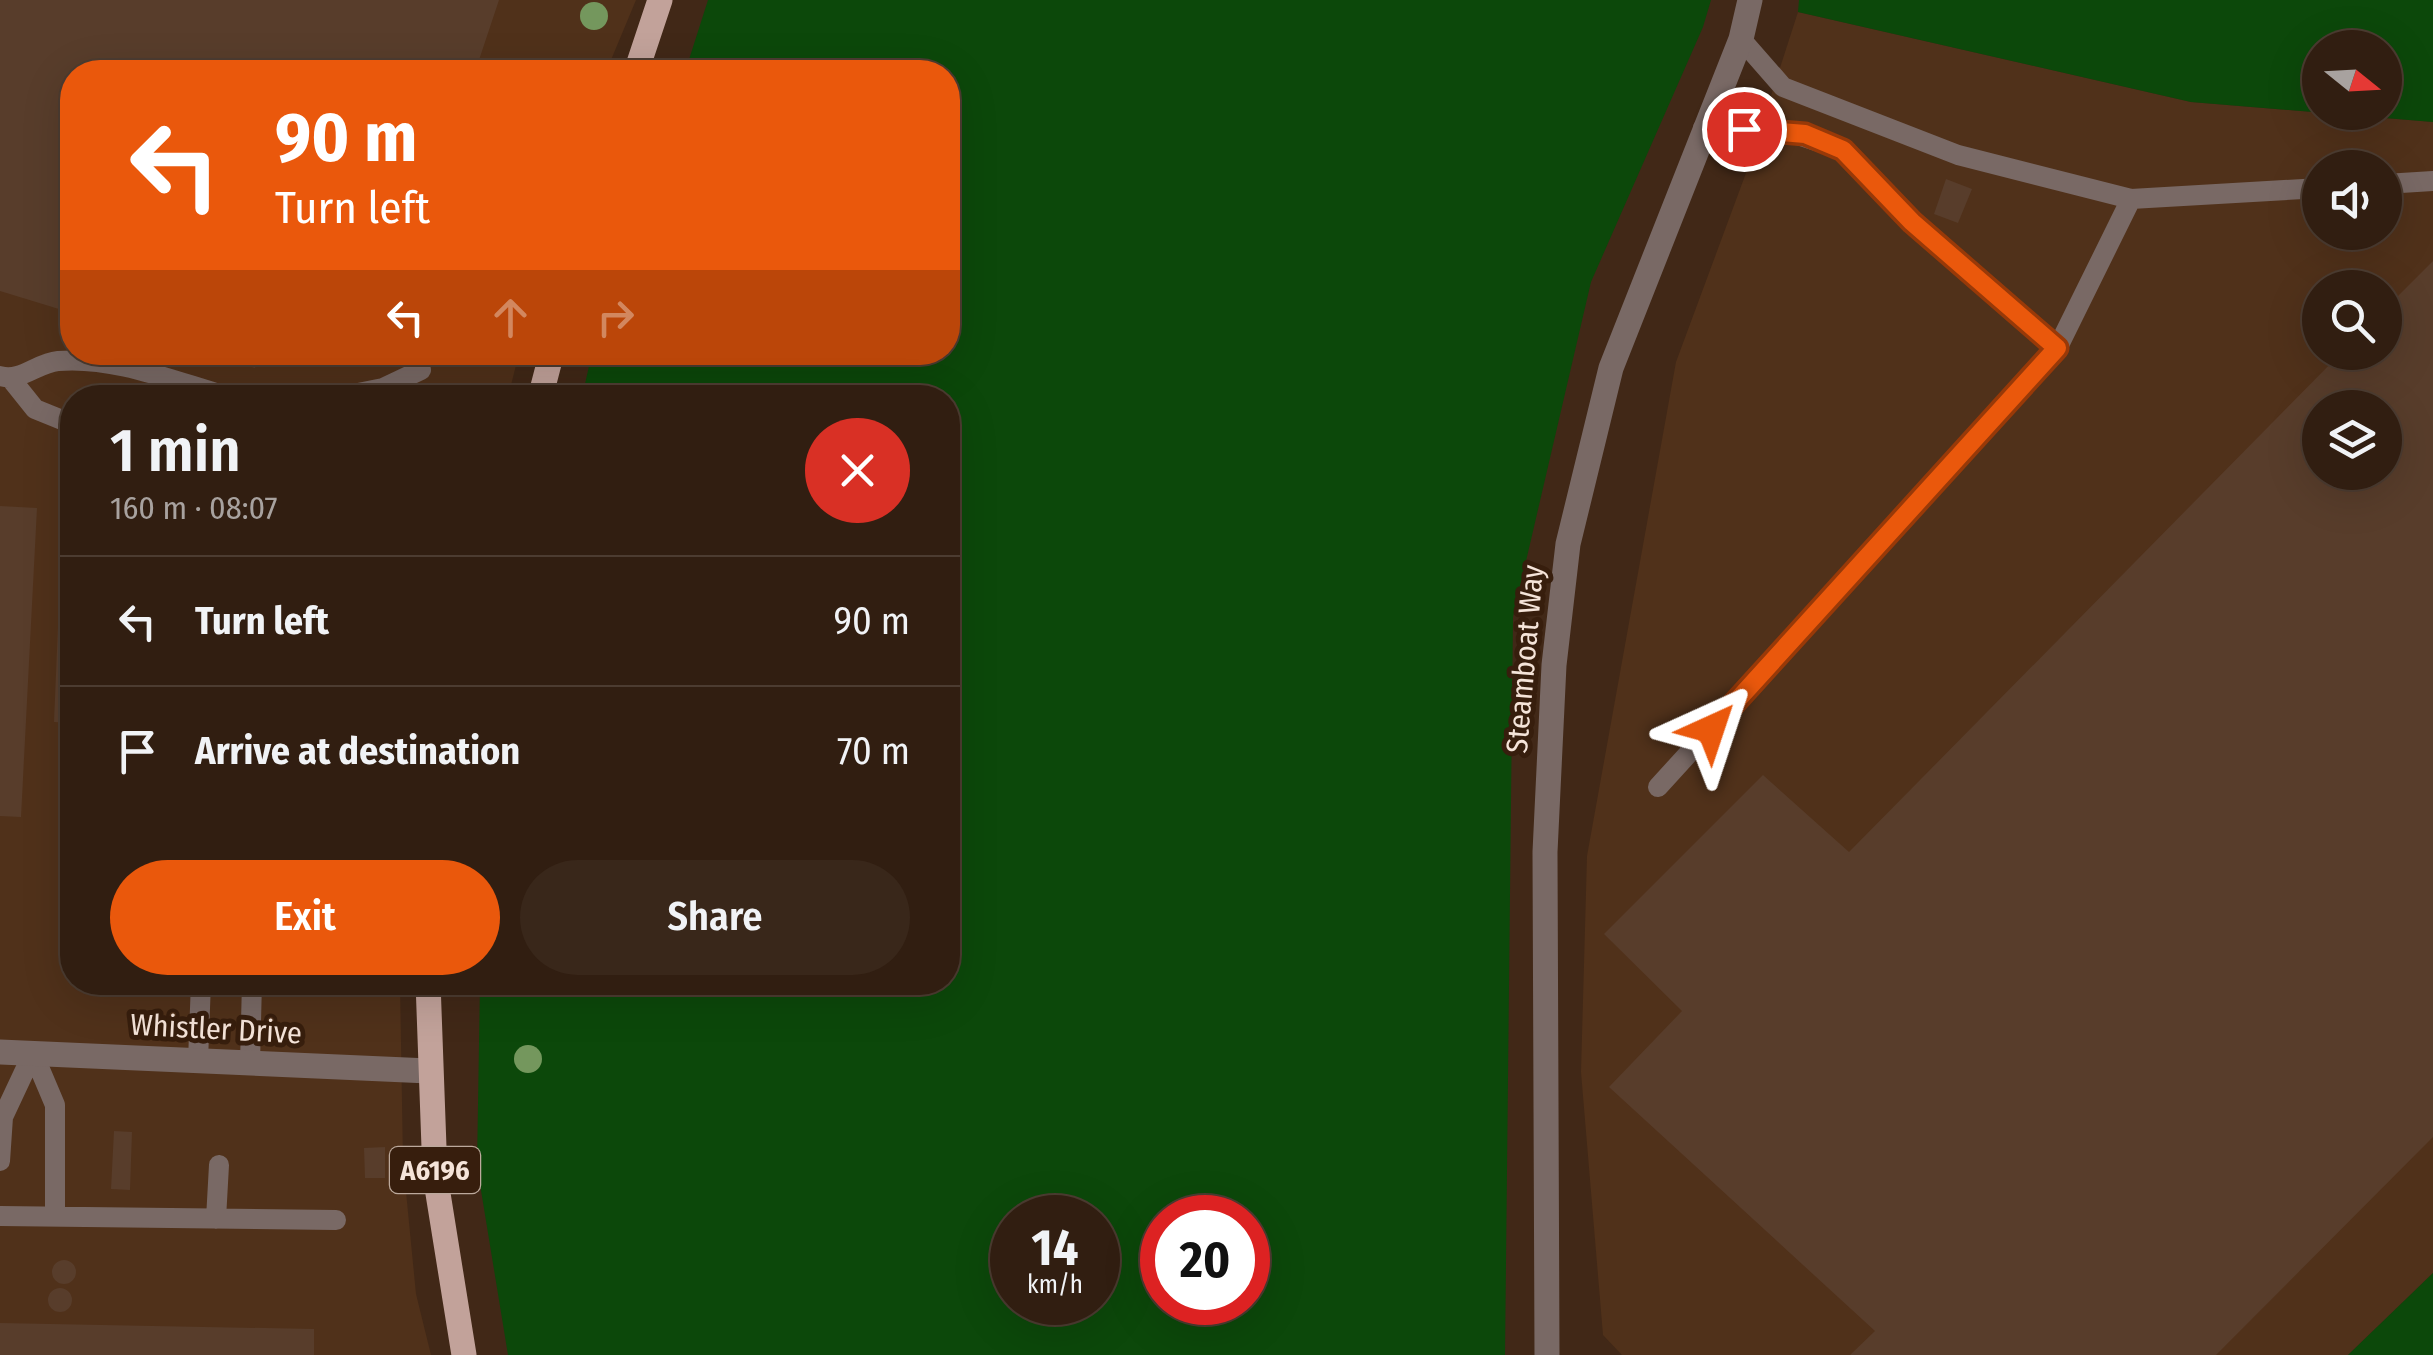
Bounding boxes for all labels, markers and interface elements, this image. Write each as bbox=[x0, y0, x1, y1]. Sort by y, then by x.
north arrow bbox=[2302, 30, 2402, 130]
map controls bbox=[2302, 30, 2402, 490]
pin bbox=[1702, 87, 1787, 172]
text: 90 m bbox=[275, 96, 417, 180]
icon: left bbox=[110, 100, 240, 230]
icon: arrive bbox=[1717, 102, 1772, 157]
button: sound bbox=[2302, 150, 2402, 250]
text: Turn left bbox=[275, 181, 430, 235]
button: search bbox=[2302, 270, 2402, 370]
icon: left bbox=[378, 290, 433, 345]
icon: ahead bbox=[483, 290, 538, 345]
icon: right bbox=[588, 290, 643, 345]
button: layers bbox=[2302, 390, 2402, 490]
text: 1 min bbox=[110, 415, 241, 487]
button: close bbox=[805, 418, 910, 523]
text: 160 m · 08:07 bbox=[110, 489, 278, 527]
street label: Steamboat Way bbox=[1499, 563, 1551, 755]
icon: left bbox=[110, 594, 165, 649]
text: Turn left bbox=[195, 598, 329, 644]
text: 90 m bbox=[834, 598, 910, 644]
position arrow bbox=[1659, 677, 1763, 781]
icon: arrive bbox=[110, 724, 165, 779]
text: Arrive at destination bbox=[195, 728, 520, 774]
text: 70 m bbox=[837, 728, 910, 774]
button: Exit bbox=[110, 860, 500, 975]
button: Share bbox=[520, 860, 910, 975]
street label: Whistler Drive bbox=[129, 1007, 303, 1051]
road number: A6196 bbox=[390, 1147, 480, 1193]
speed limit sign: 20 bbox=[1140, 1195, 1270, 1325]
text: 14 bbox=[1032, 1218, 1078, 1278]
text: km/h bbox=[1027, 1270, 1083, 1300]

